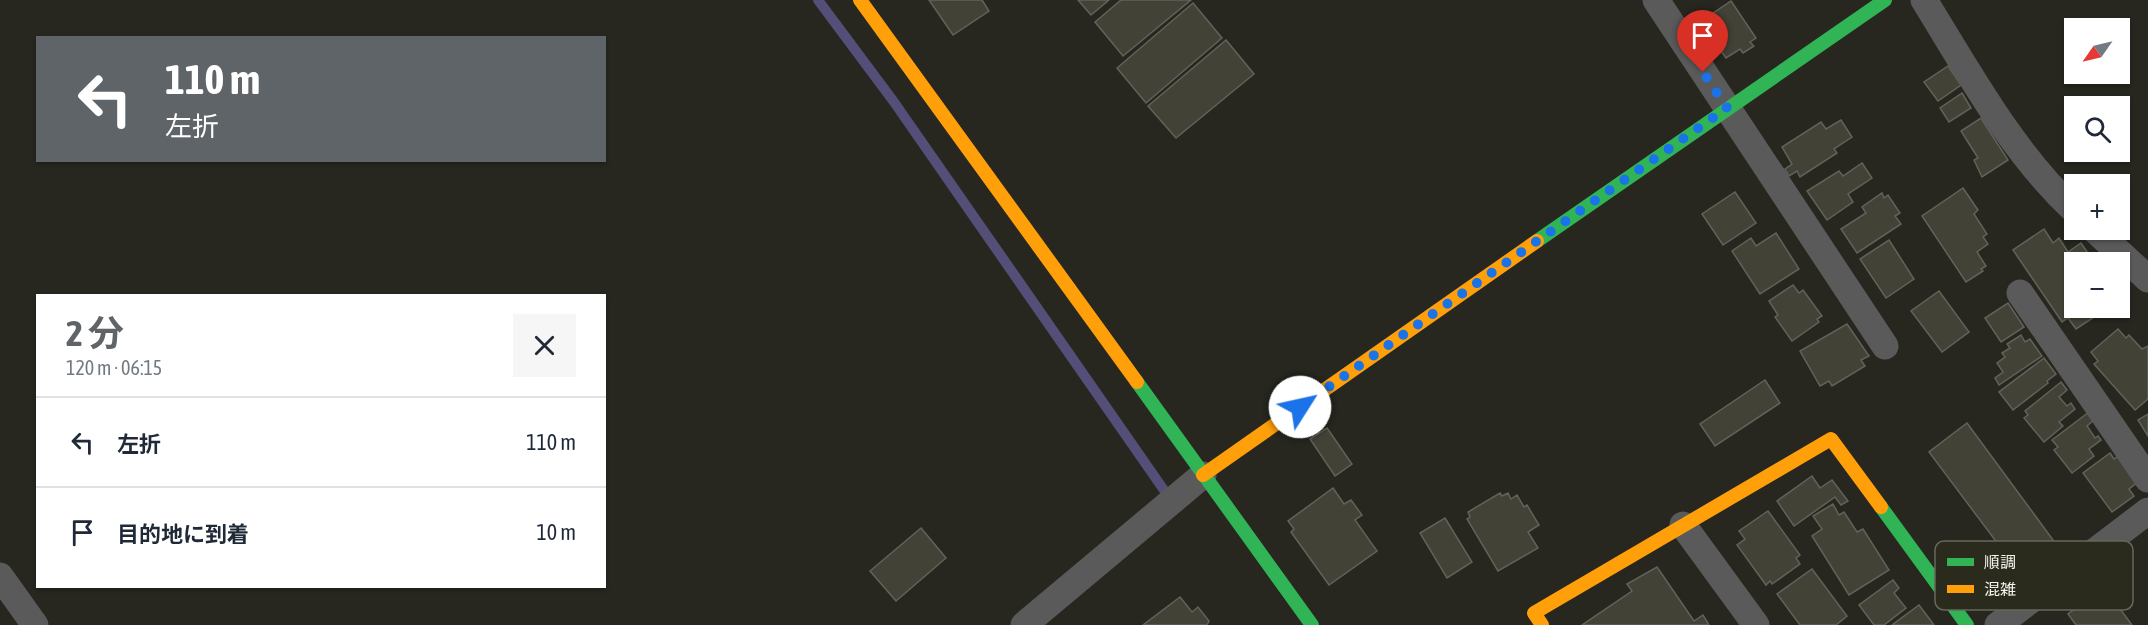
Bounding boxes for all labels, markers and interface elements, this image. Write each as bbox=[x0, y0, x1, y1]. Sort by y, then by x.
pin bbox=[1677, 10, 1728, 72]
north arrow bbox=[2064, 18, 2130, 84]
map controls bbox=[2064, 18, 2130, 318]
icon: arrive bbox=[1686, 19, 1719, 52]
text: 110 m bbox=[165, 55, 260, 103]
icon: left bbox=[66, 60, 144, 138]
button: search bbox=[2064, 96, 2130, 162]
text: 左折 bbox=[165, 111, 219, 142]
button: + bbox=[2064, 174, 2130, 240]
button: − bbox=[2064, 252, 2130, 318]
text: 2 分 bbox=[66, 312, 124, 354]
button: close bbox=[513, 314, 576, 377]
text: 120 m · 06:15 bbox=[66, 356, 162, 379]
position arrow bbox=[1268, 375, 1332, 439]
icon: left bbox=[66, 426, 99, 459]
text: 110 m bbox=[526, 429, 576, 455]
text: 左折 bbox=[117, 431, 161, 457]
icon: arrive bbox=[66, 516, 99, 549]
text: 10 m bbox=[536, 519, 576, 545]
text: 目的地に到着 bbox=[117, 521, 249, 547]
legend bbox=[1935, 541, 2133, 610]
text: 順調 bbox=[1984, 553, 2016, 571]
text: 混雑 bbox=[1984, 580, 2016, 598]

